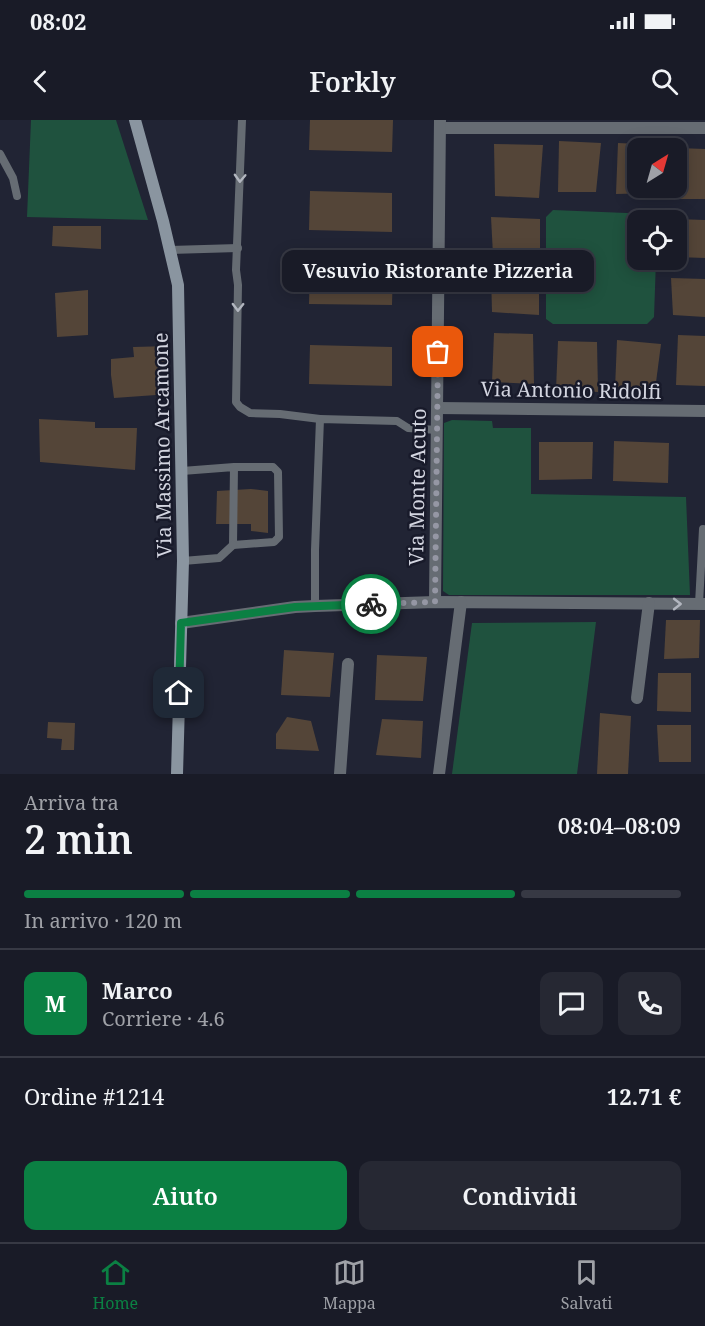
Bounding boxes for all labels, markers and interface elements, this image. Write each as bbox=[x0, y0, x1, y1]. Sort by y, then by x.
text: 08:02 bbox=[30, 6, 86, 36]
text: Forkly bbox=[309, 63, 396, 100]
icon: back bbox=[24, 65, 57, 98]
icon: search bbox=[648, 65, 681, 98]
north arrow bbox=[627, 138, 687, 198]
map controls bbox=[627, 138, 687, 270]
one-way arrow bbox=[234, 174, 247, 183]
button: locate bbox=[627, 210, 687, 270]
callout: Vesuvio Ristorante Pizzeria bbox=[282, 250, 594, 292]
text: Vesuvio Ristorante Pizzeria bbox=[303, 257, 573, 284]
one-way arrow bbox=[231, 302, 244, 311]
pin bbox=[412, 326, 463, 377]
street label: Via Massimo Arcamone bbox=[147, 332, 177, 558]
icon: bag bbox=[421, 335, 454, 368]
street label: Via Antonio Ridolfi bbox=[480, 375, 662, 405]
street label: Via Monte Acuto bbox=[402, 408, 432, 566]
courier bbox=[341, 574, 401, 634]
icon: bike bbox=[355, 588, 388, 621]
one-way arrow bbox=[672, 598, 681, 610]
pin bbox=[153, 667, 204, 718]
icon: home bbox=[162, 676, 195, 709]
text: Arriva tra bbox=[24, 789, 119, 816]
text: 08:04–08:09 bbox=[558, 810, 681, 840]
text: 2 min bbox=[24, 812, 133, 865]
text: In arrivo · 120 m bbox=[24, 907, 182, 934]
button: chat bbox=[540, 972, 603, 1035]
button: phone bbox=[618, 972, 681, 1035]
text: Marco bbox=[102, 975, 173, 1005]
text: M bbox=[45, 988, 66, 1018]
text: Corriere · 4.6 bbox=[102, 1005, 225, 1032]
text: Ordine #1214 bbox=[24, 1081, 164, 1111]
text: 12.71 € bbox=[607, 1081, 681, 1111]
button: Aiuto bbox=[24, 1161, 347, 1230]
button: Condividi bbox=[359, 1161, 681, 1230]
tab: Home bbox=[93, 1256, 138, 1314]
tab: Mappa bbox=[323, 1256, 376, 1314]
tab: Salvati bbox=[561, 1256, 613, 1314]

